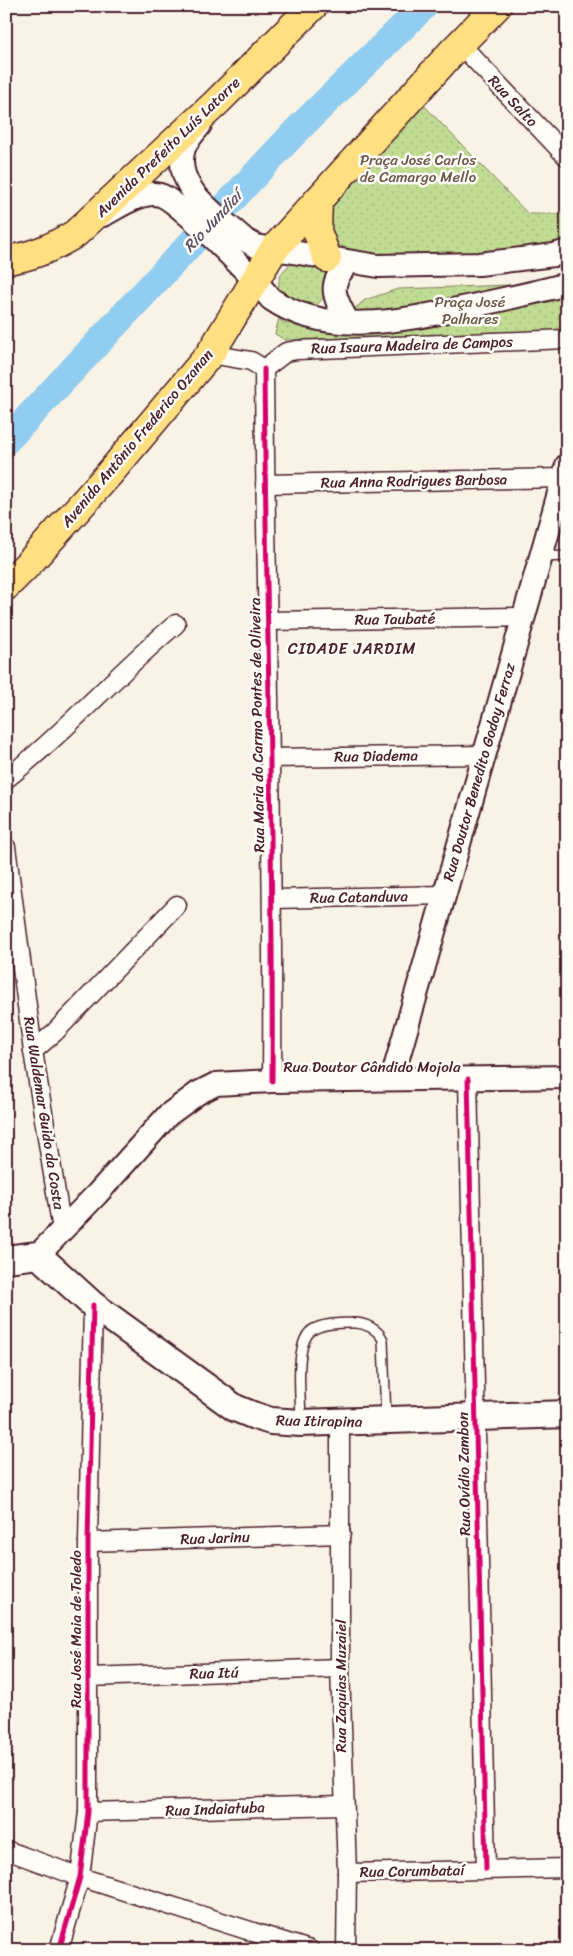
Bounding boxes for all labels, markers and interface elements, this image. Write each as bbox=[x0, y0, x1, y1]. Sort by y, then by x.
street label: Rua Salto bbox=[482, 69, 545, 134]
street label: Avenida Prefeito Luís Latorre bbox=[89, 70, 247, 224]
park label: Praça José Carlos de Camargo Mello bbox=[360, 147, 477, 190]
water label: Rio Jundiaí bbox=[176, 180, 252, 259]
park label: Praça José Palhares bbox=[435, 289, 506, 332]
street label: Rua Isaura Madeira de Campos bbox=[311, 328, 513, 362]
street label: Avenida Antônio Frederico Ozanan bbox=[54, 343, 220, 534]
street label: Rua Anna Rodrigues Barbosa bbox=[320, 466, 508, 496]
street label: Rua Maria do Carmo Pontes de Oliveira bbox=[242, 597, 272, 853]
street label: Rua Taubaté bbox=[354, 605, 436, 633]
district label: CIDADE JARDIM bbox=[288, 634, 416, 663]
street label: Rua Doutor Benedito Godoy Ferraz bbox=[435, 659, 523, 884]
street label: Rua Diadema bbox=[334, 742, 419, 770]
street label: Rua Catanduva bbox=[310, 883, 409, 911]
street label: Rua Waldemar Guido da Costa bbox=[16, 1015, 72, 1212]
street label: Rua Doutor Cândido Mojola bbox=[283, 1054, 461, 1080]
street label: Rua Itirapina bbox=[275, 1407, 363, 1435]
street label: Rua Ovídio Zambon bbox=[450, 1412, 478, 1536]
street label: Rua Jarinu bbox=[180, 1524, 250, 1552]
street label: Rua José Maia de Toledo bbox=[63, 1550, 89, 1708]
street label: Rua Zaquias Muzaiel bbox=[328, 1619, 354, 1752]
street label: Rua Itú bbox=[189, 1659, 240, 1687]
street label: Rua Indaiatuba bbox=[165, 1794, 266, 1824]
street label: Rua Corumbataí bbox=[359, 1857, 466, 1885]

